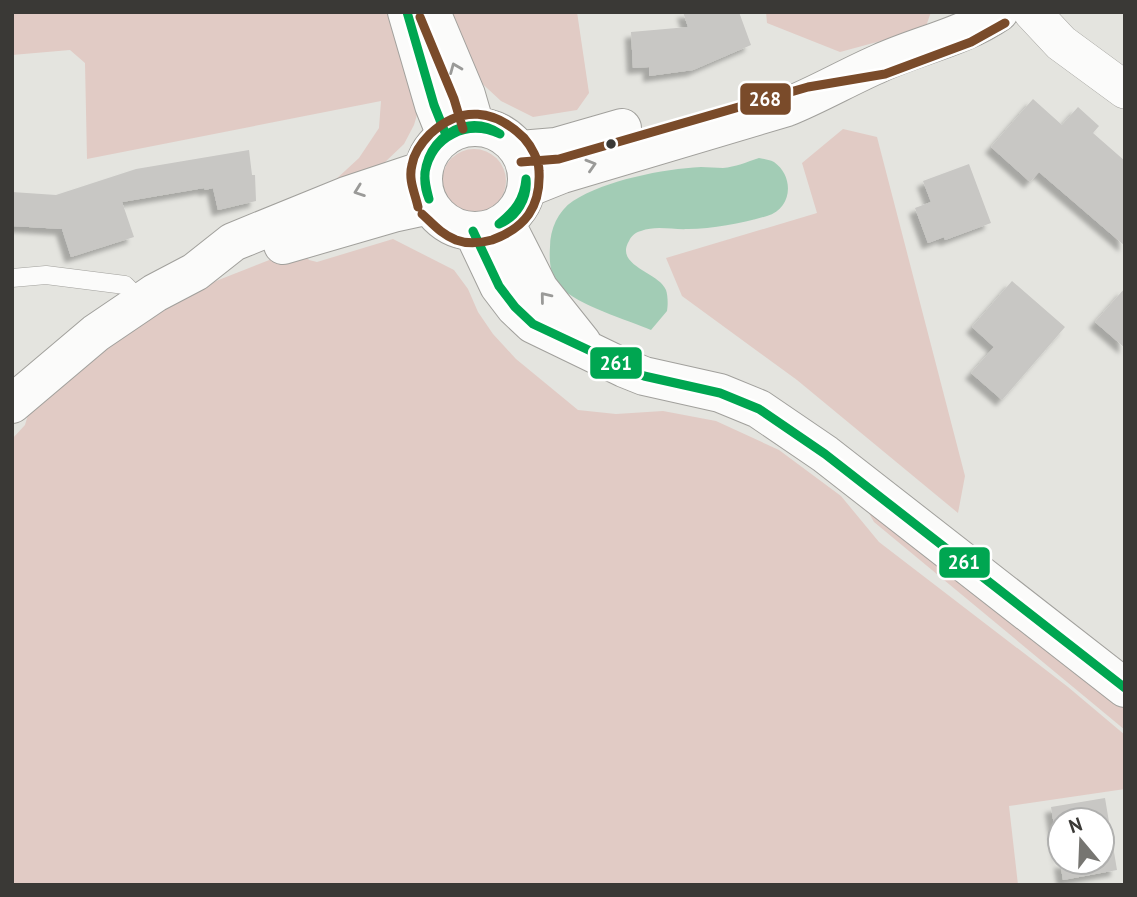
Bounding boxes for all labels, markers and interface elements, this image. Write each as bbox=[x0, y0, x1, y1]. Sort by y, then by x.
one-way arrow bbox=[450, 63, 464, 75]
line badge: 268 bbox=[739, 82, 792, 116]
text: 268 bbox=[749, 87, 781, 111]
unlabelled marker bbox=[604, 137, 618, 151]
one-way arrow bbox=[585, 158, 597, 173]
one-way arrow bbox=[353, 183, 365, 197]
one-way arrow bbox=[541, 292, 554, 304]
line badge: 261 bbox=[589, 346, 643, 380]
text: 261 bbox=[600, 351, 632, 375]
line badge: 261 bbox=[938, 546, 991, 579]
text: 261 bbox=[948, 550, 980, 574]
north arrow bbox=[1046, 806, 1116, 876]
text: N bbox=[1066, 812, 1085, 838]

